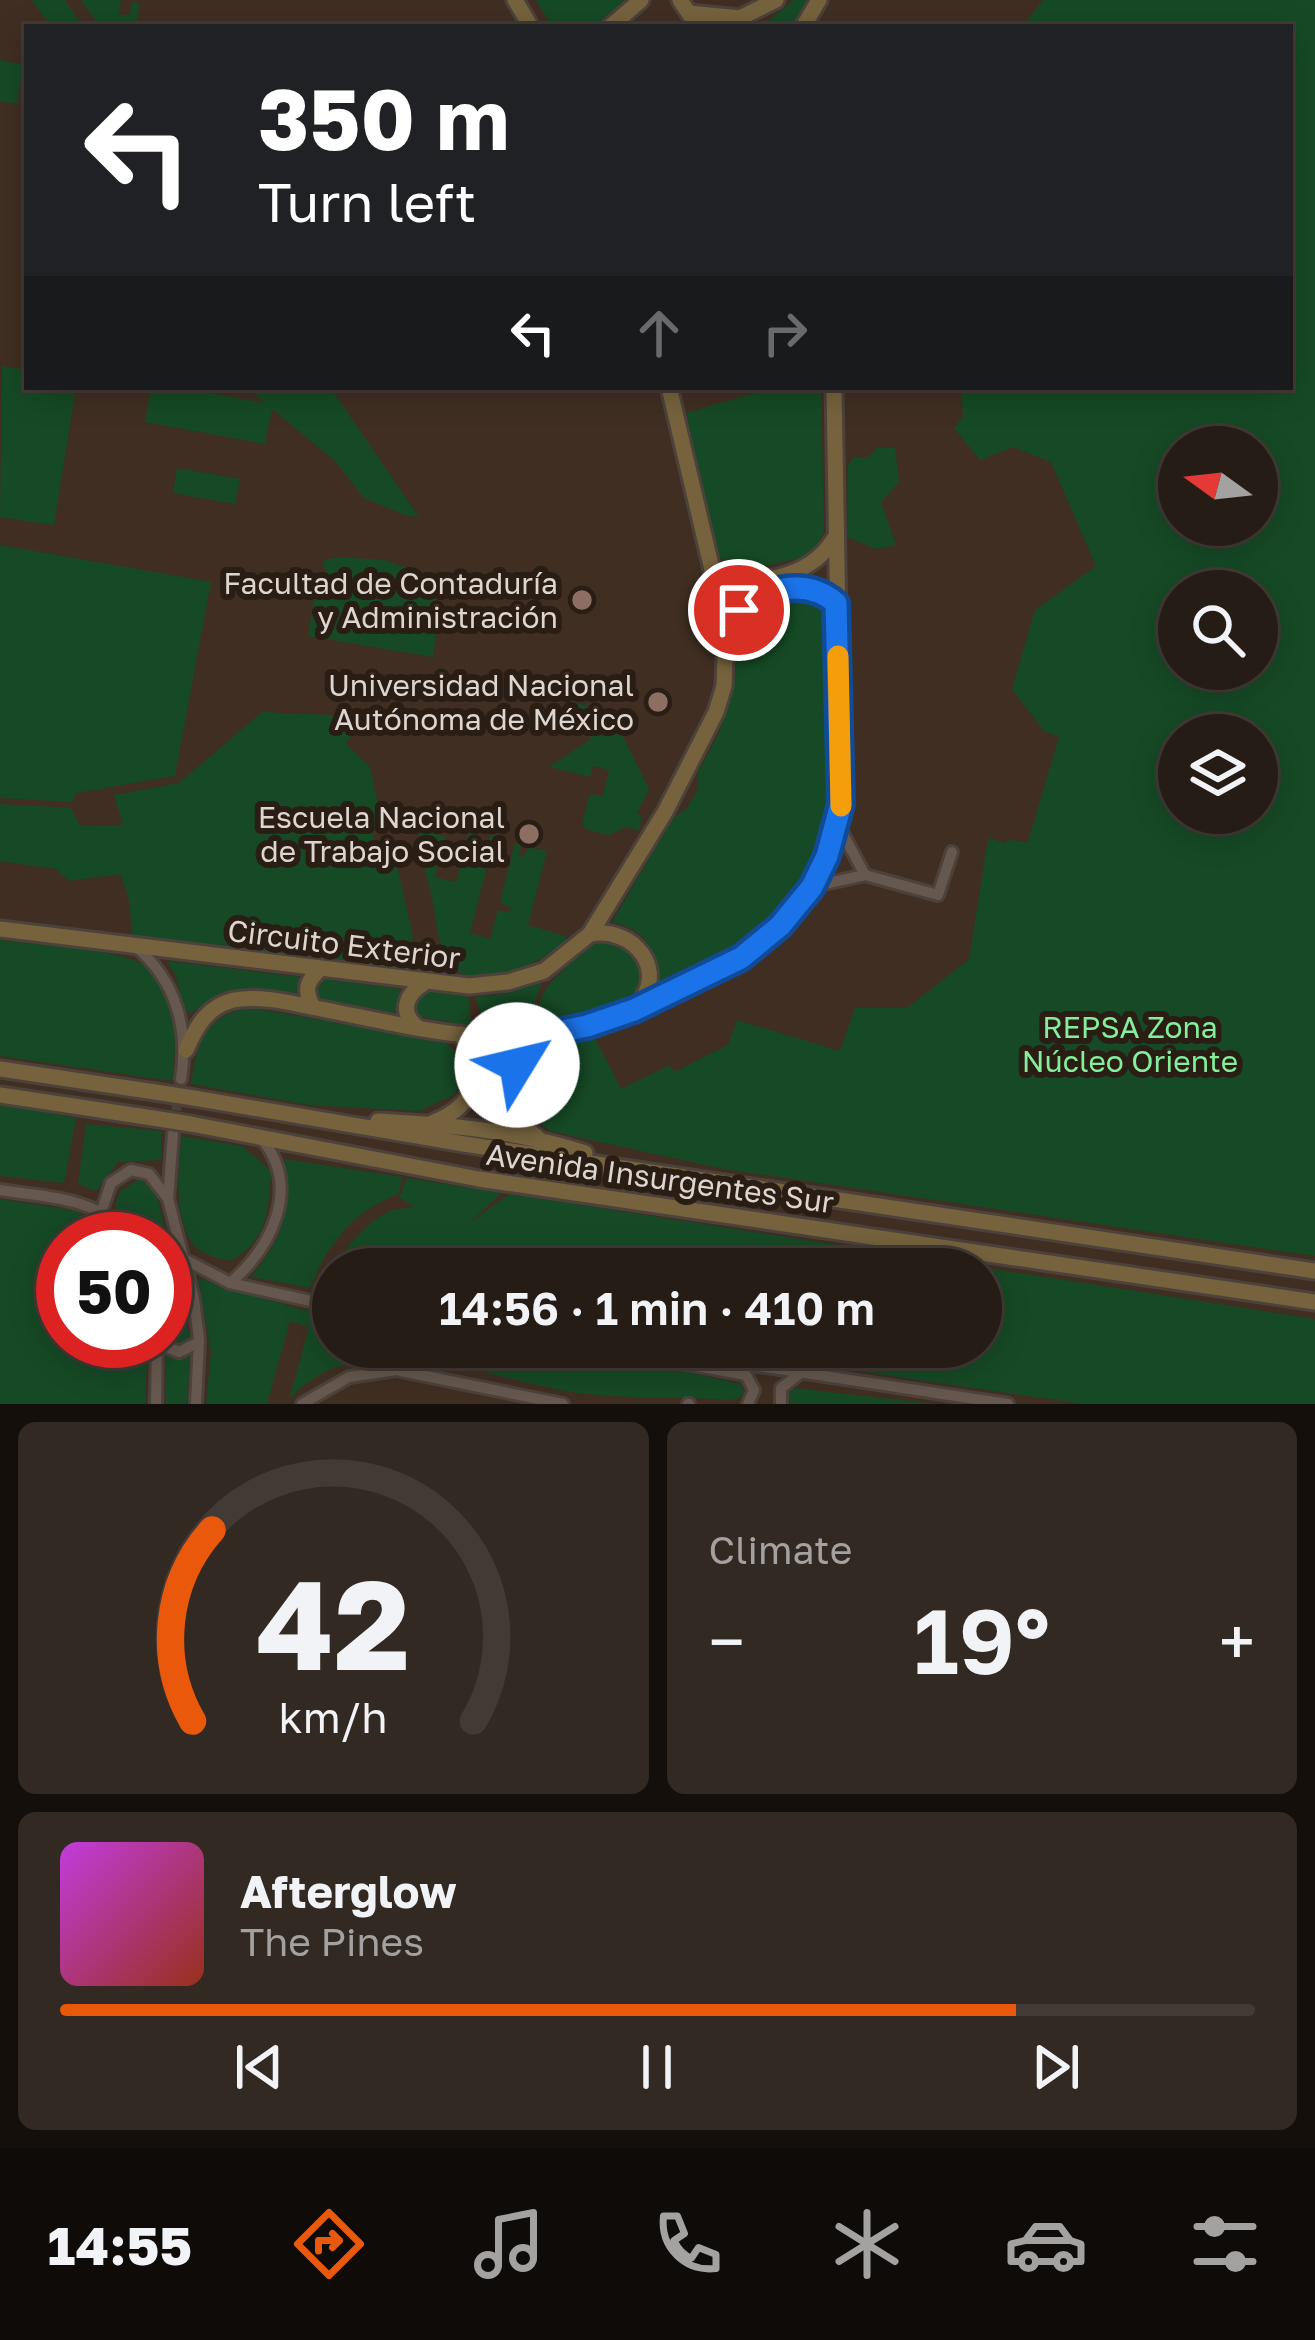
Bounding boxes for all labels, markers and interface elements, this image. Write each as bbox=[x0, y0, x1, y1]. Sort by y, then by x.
text: 350 m bbox=[258, 68, 510, 168]
icon: left bbox=[60, 72, 216, 228]
text: Turn left bbox=[258, 169, 476, 234]
icon: left bbox=[500, 300, 566, 366]
icon: ahead bbox=[626, 300, 692, 366]
icon: right bbox=[752, 300, 818, 366]
north arrow bbox=[1158, 426, 1278, 546]
map controls bbox=[1158, 426, 1278, 834]
pin bbox=[688, 559, 790, 661]
place label: Facultad de Contaduría y Administración bbox=[223, 565, 558, 635]
button: search bbox=[1158, 570, 1278, 690]
icon: arrive bbox=[706, 577, 772, 643]
marker: Facultad de Contaduría y Administración bbox=[569, 587, 595, 613]
place label: Universidad Nacional Autónoma de México bbox=[328, 667, 634, 737]
marker: Universidad Nacional Autónoma de México bbox=[645, 689, 671, 715]
button: layers bbox=[1158, 714, 1278, 834]
place label: Escuela Nacional de Trabajo Social bbox=[258, 799, 505, 869]
marker: Escuela Nacional de Trabajo Social bbox=[516, 821, 542, 847]
street label: Circuito Exterior bbox=[226, 912, 463, 976]
position arrow bbox=[454, 1002, 580, 1128]
park label: REPSA Zona Núcleo Oriente bbox=[1022, 1009, 1238, 1079]
street label: Avenida Insurgentes Sur bbox=[484, 1136, 836, 1220]
speed limit sign: 50 bbox=[36, 1212, 192, 1368]
text: 14:56 · 1 min · 410 m bbox=[439, 1281, 875, 1335]
text: Climate bbox=[709, 1526, 852, 1573]
text: 42 bbox=[256, 1548, 410, 1697]
text: 19° bbox=[913, 1586, 1050, 1694]
text: − bbox=[709, 1601, 745, 1681]
text: + bbox=[1219, 1601, 1255, 1681]
text: km/h bbox=[279, 1691, 388, 1742]
text: Afterglow bbox=[240, 1864, 457, 1918]
text: The Pines bbox=[240, 1918, 424, 1965]
icon: previous bbox=[226, 2034, 292, 2100]
icon: pause bbox=[624, 2034, 690, 2100]
icon: next bbox=[1023, 2034, 1089, 2100]
icon: directions bbox=[287, 2202, 371, 2286]
icon: music bbox=[467, 2202, 551, 2286]
icon: phone bbox=[646, 2202, 730, 2286]
icon: climate bbox=[825, 2202, 909, 2286]
icon: car bbox=[1004, 2202, 1088, 2286]
icon: filters bbox=[1183, 2202, 1267, 2286]
text: 14:55 bbox=[48, 2212, 192, 2277]

